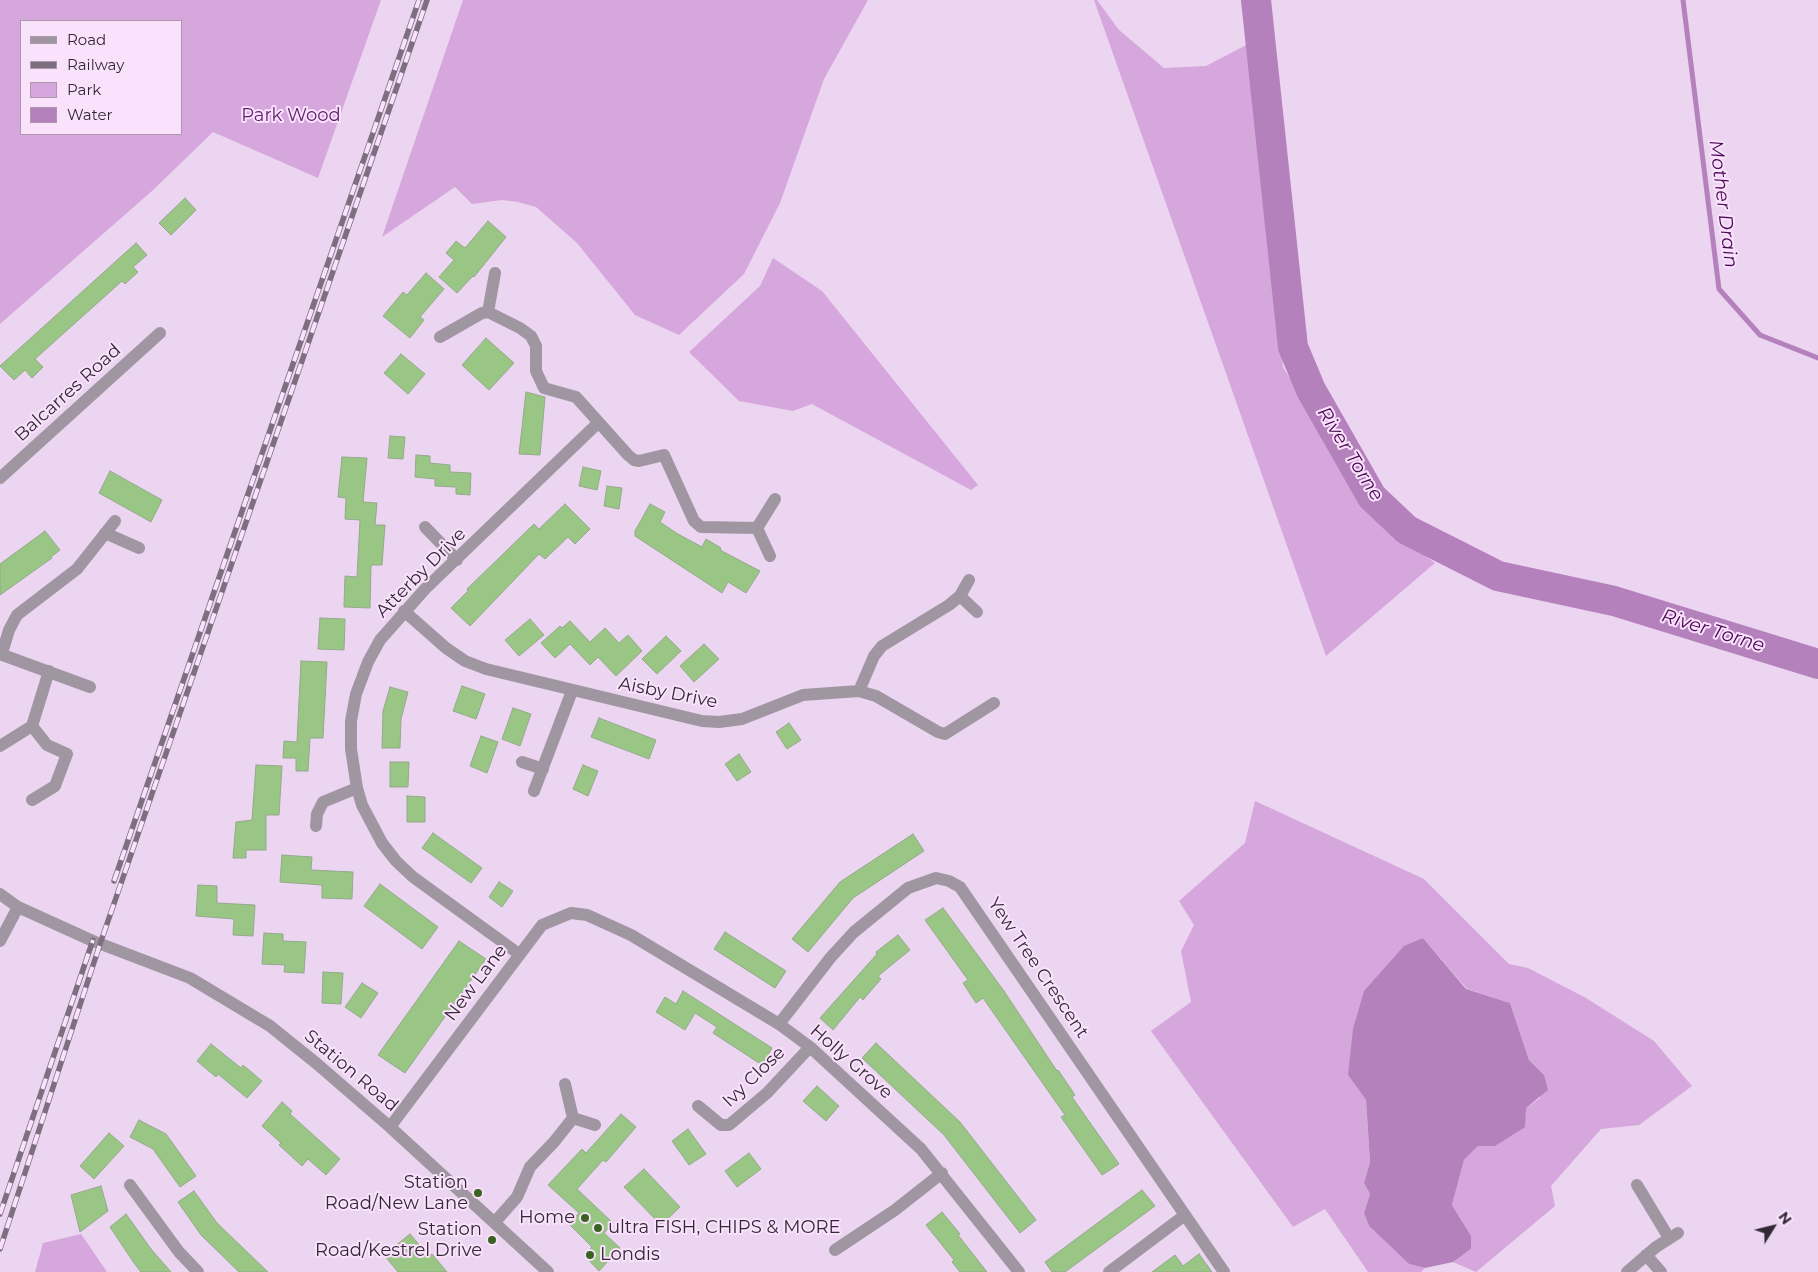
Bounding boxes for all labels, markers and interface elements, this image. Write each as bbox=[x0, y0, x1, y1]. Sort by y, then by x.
legend bbox=[20, 20, 182, 135]
text: Road bbox=[67, 30, 106, 49]
text: Railway bbox=[67, 55, 124, 74]
text: Park bbox=[67, 80, 101, 99]
text: Water bbox=[67, 105, 113, 124]
park label: Park Wood bbox=[241, 105, 341, 127]
water label: Mother Drain bbox=[1704, 139, 1742, 269]
street label: Balcarres Road bbox=[11, 340, 125, 446]
water label: River Torne bbox=[1312, 403, 1388, 505]
street label: Atterby Drive bbox=[372, 524, 470, 622]
water label: River Torne bbox=[1659, 605, 1767, 657]
street label: Aisby Drive bbox=[617, 673, 719, 713]
street label: Yew Tree Crescent bbox=[983, 894, 1093, 1042]
street label: New Lane bbox=[440, 941, 512, 1025]
street label: Holly Grove bbox=[805, 1020, 897, 1104]
street label: Station Road bbox=[300, 1025, 402, 1117]
street label: Ivy Close bbox=[718, 1042, 790, 1112]
place label: Station Road/New Lane bbox=[325, 1172, 468, 1214]
marker: Station Road/New Lane bbox=[472, 1187, 484, 1199]
north arrow bbox=[1748, 1202, 1798, 1252]
place label: Home bbox=[519, 1207, 575, 1229]
text: N bbox=[1775, 1208, 1796, 1228]
marker: Home bbox=[579, 1212, 591, 1224]
place label: ultra FISH, CHIPS & MORE bbox=[608, 1217, 841, 1239]
place label: Station Road/Kestrel Drive bbox=[315, 1219, 482, 1262]
marker: ultra FISH, CHIPS & MORE bbox=[592, 1222, 604, 1234]
marker: Station Road/Kestrel Drive bbox=[486, 1234, 498, 1246]
place label: Londis bbox=[600, 1244, 660, 1266]
marker: Londis bbox=[584, 1249, 596, 1261]

